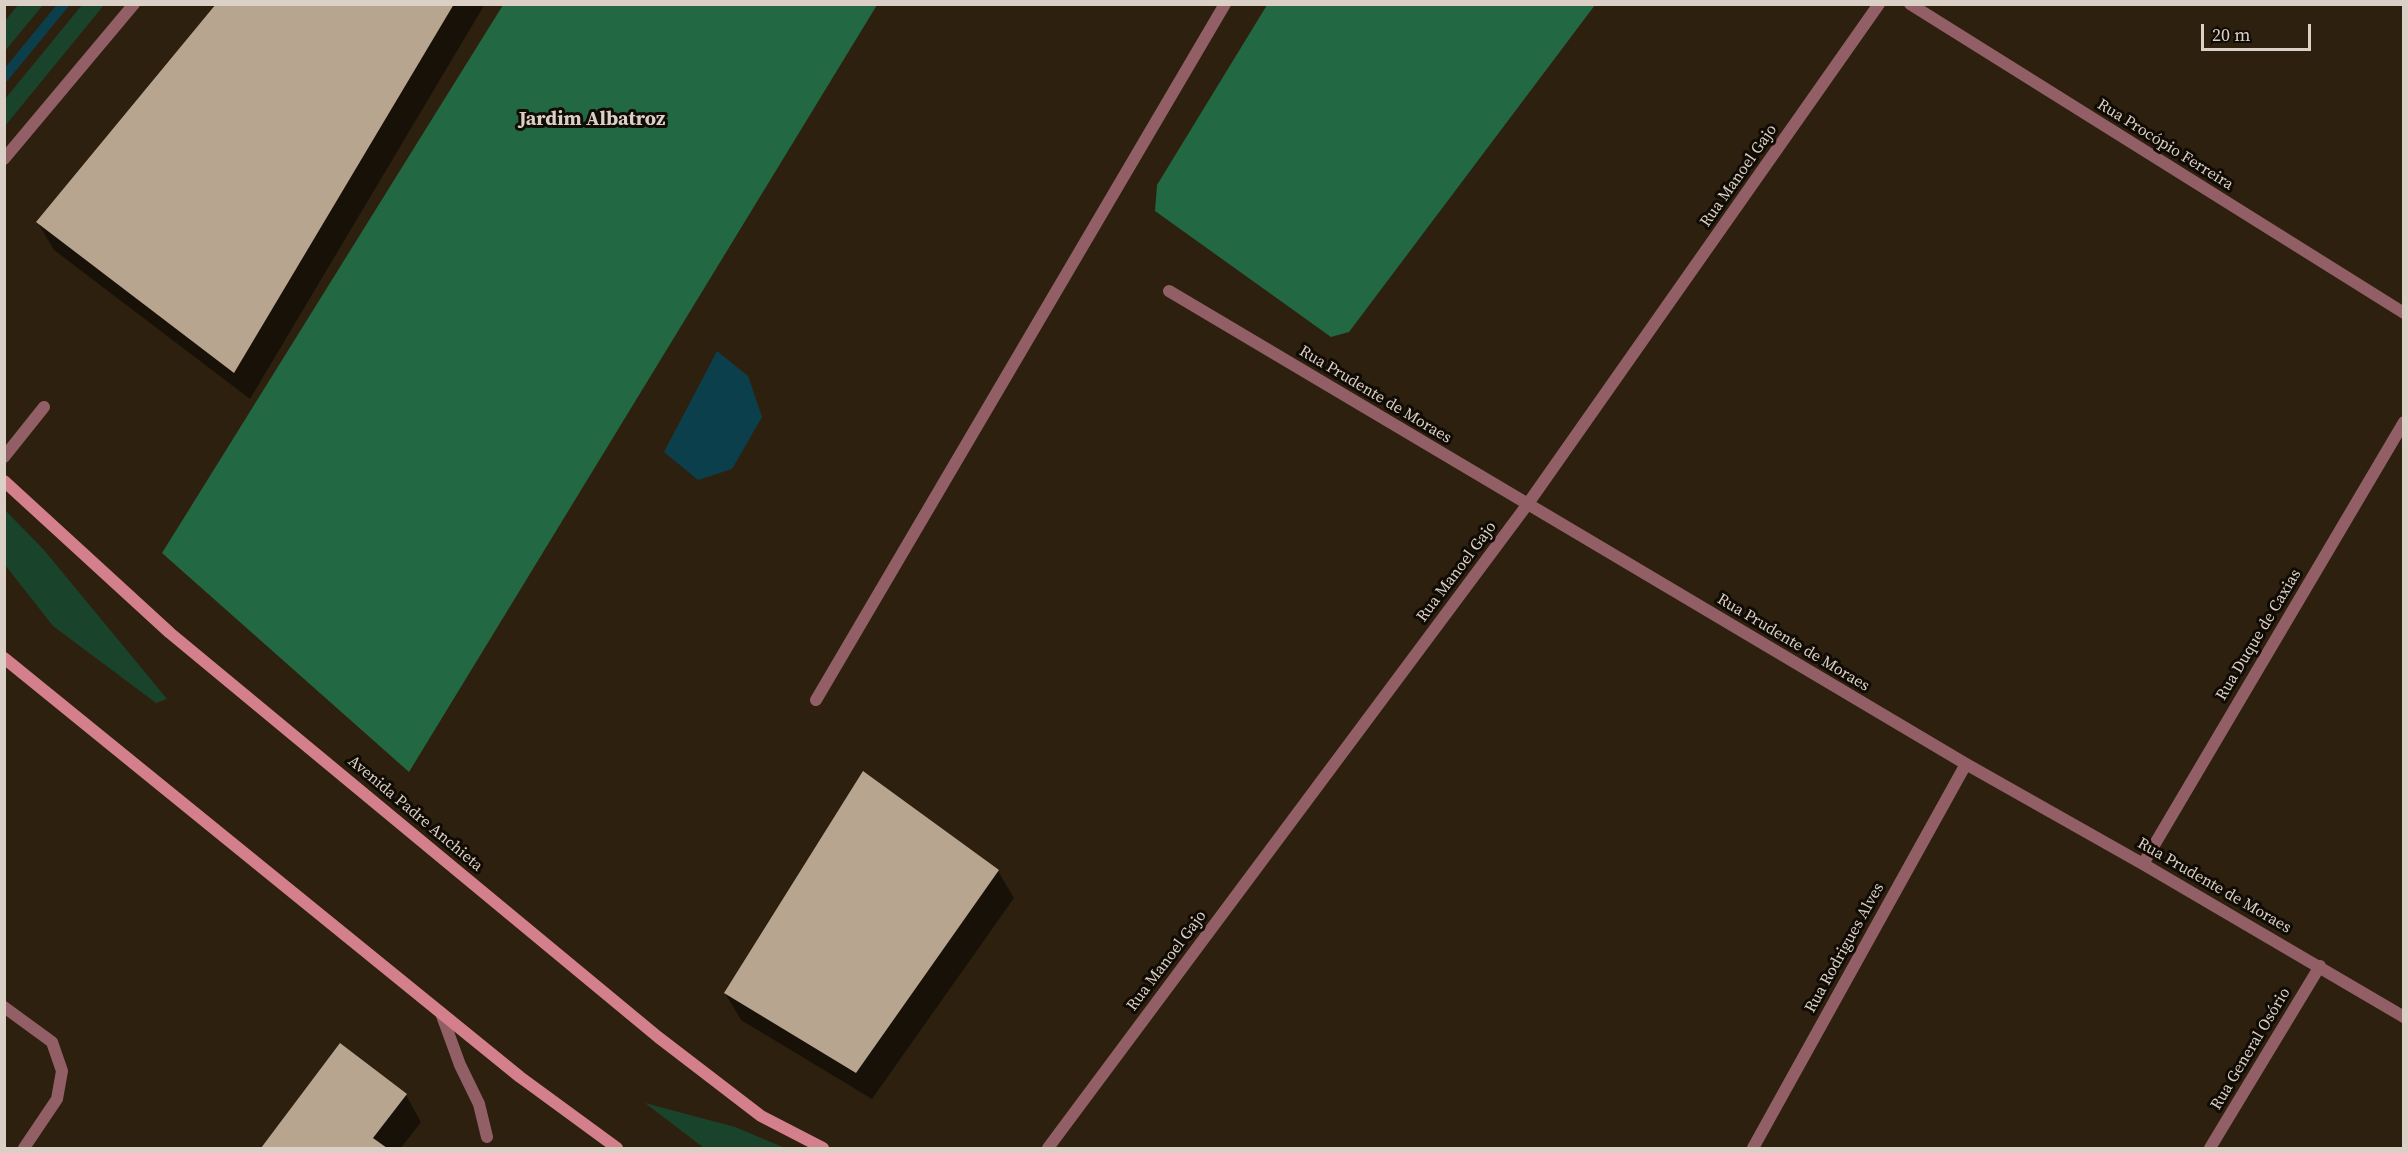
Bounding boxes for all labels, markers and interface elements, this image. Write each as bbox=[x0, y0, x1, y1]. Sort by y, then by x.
scale bar bbox=[2204, 12, 2314, 50]
text: 20 m bbox=[2212, 22, 2250, 47]
street label: Rua Procópio Ferreira bbox=[2093, 95, 2237, 195]
district label: Jardim Albatroz bbox=[519, 108, 665, 132]
street label: Rua Manoel Gajo bbox=[1696, 121, 1782, 231]
street label: Rua Prudente de Moraes bbox=[1295, 342, 1455, 448]
street label: Rua Manoel Gajo bbox=[1413, 518, 1501, 626]
street label: Rua Duque de Caxias bbox=[2212, 566, 2306, 704]
street label: Rua Prudente de Moraes bbox=[1713, 590, 1873, 696]
street label: Avenida Padre Anchieta bbox=[344, 752, 486, 876]
street label: Rua Prudente de Moraes bbox=[2134, 834, 2294, 938]
street label: Rua Rodrigues Alves bbox=[1801, 880, 1889, 1016]
street label: Rua Manoel Gajo bbox=[1123, 907, 1211, 1015]
street label: Rua General Osório bbox=[2207, 984, 2295, 1114]

